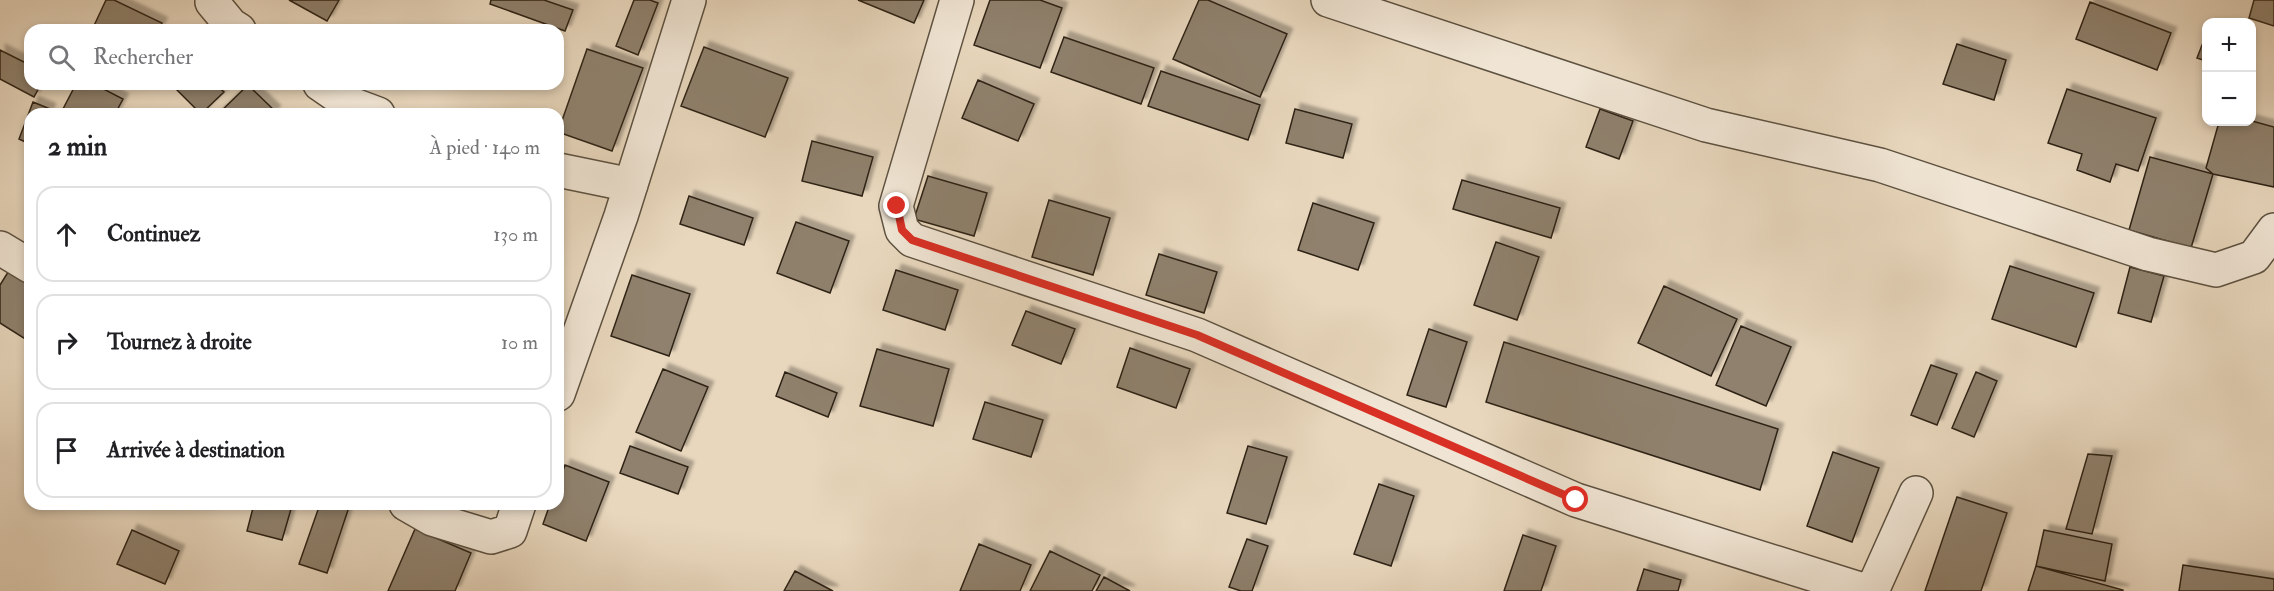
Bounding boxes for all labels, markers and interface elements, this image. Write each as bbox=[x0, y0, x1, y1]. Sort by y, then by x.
map controls bbox=[2202, 18, 2256, 126]
button: + bbox=[2202, 18, 2256, 72]
search box bbox=[24, 24, 564, 90]
icon: search bbox=[45, 41, 78, 74]
text: Rechercher bbox=[93, 43, 193, 71]
button: − bbox=[2202, 72, 2256, 126]
text: 2 min bbox=[48, 131, 107, 163]
text: À pied · 140 m bbox=[429, 135, 540, 160]
route end bbox=[883, 192, 909, 218]
icon: ahead bbox=[50, 218, 83, 251]
text: Continuez bbox=[107, 220, 200, 248]
text: 130 m bbox=[493, 222, 538, 247]
icon: right bbox=[50, 326, 83, 359]
text: Tournez à droite bbox=[107, 328, 252, 356]
text: 10 m bbox=[501, 330, 538, 355]
icon: arrive bbox=[50, 434, 83, 467]
text: Arrivée à destination bbox=[107, 436, 285, 464]
route start bbox=[1562, 486, 1588, 512]

